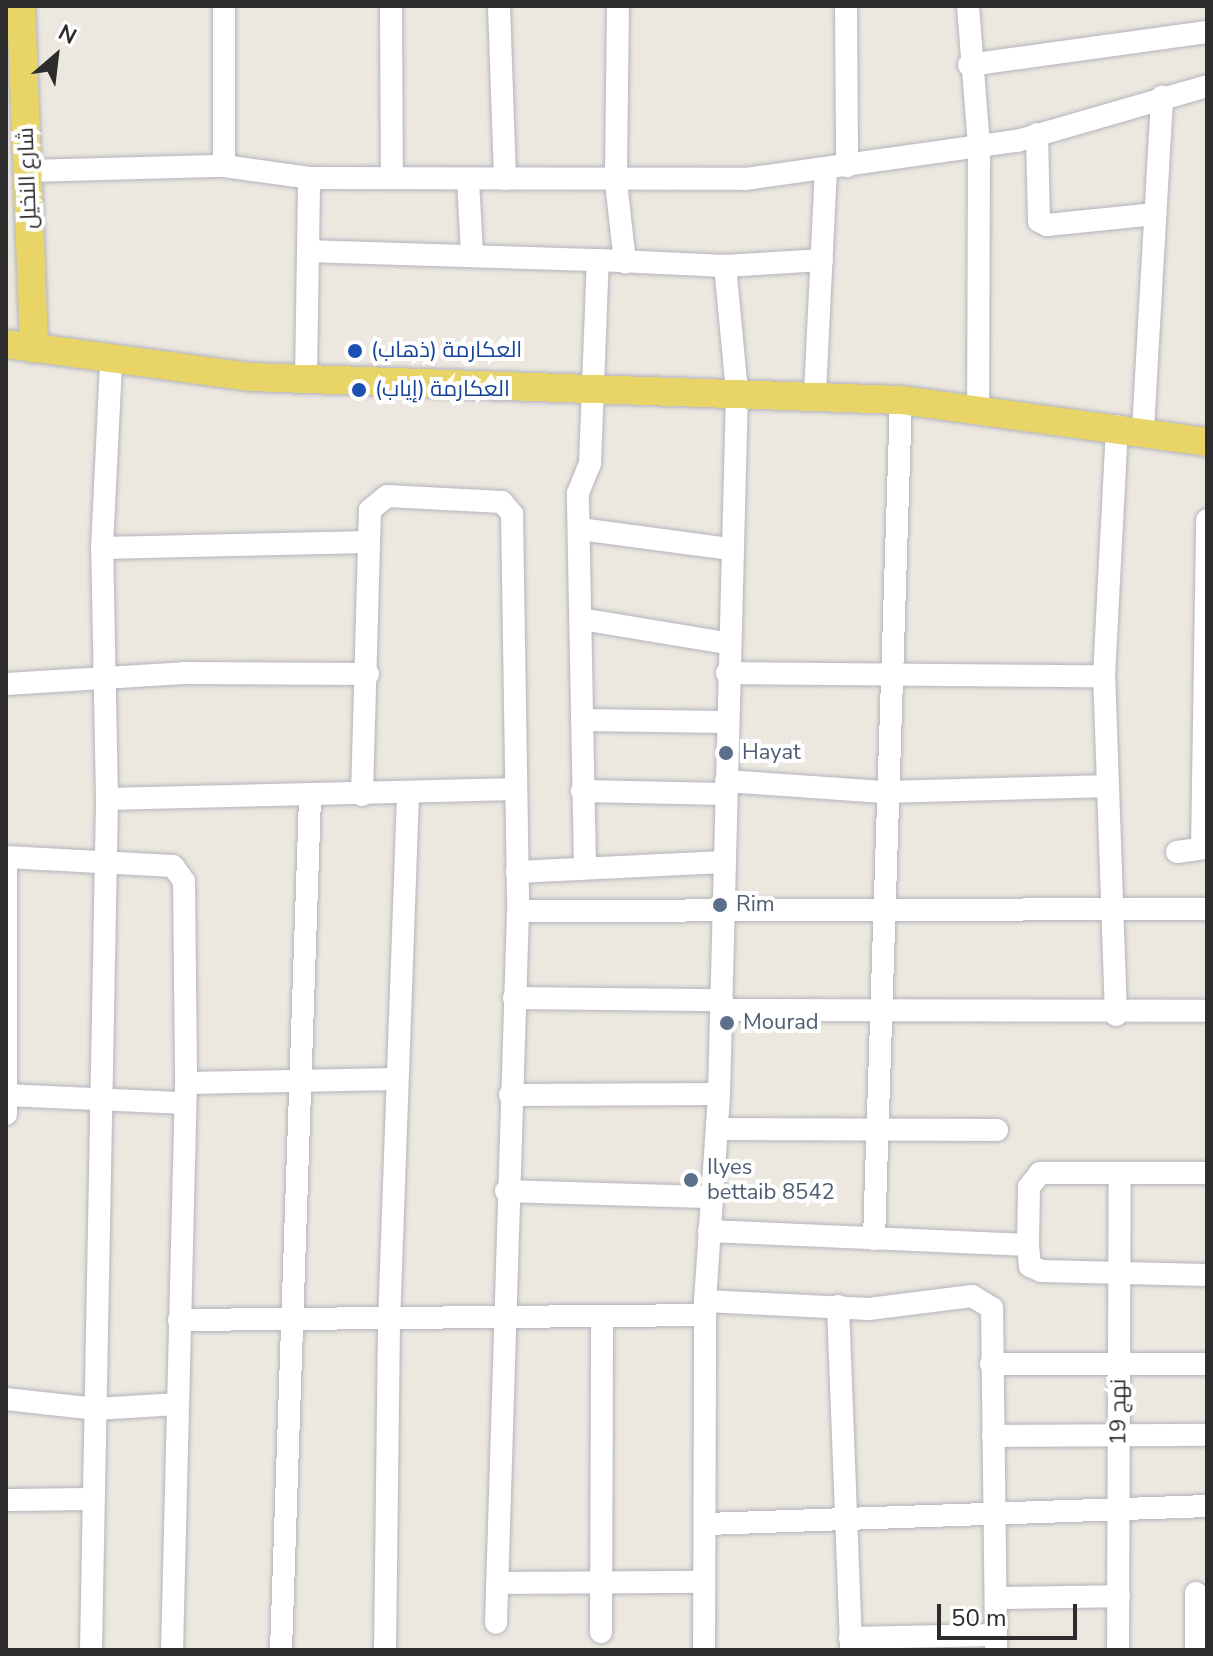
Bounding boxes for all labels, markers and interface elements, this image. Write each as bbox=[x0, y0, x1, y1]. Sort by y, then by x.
north arrow bbox=[16, 16, 96, 96]
text: N bbox=[53, 18, 82, 52]
street label: شارع النخيل bbox=[13, 127, 43, 229]
place label: العكارمة (ذهاب) bbox=[371, 338, 522, 364]
marker: العكارمة (ذهاب) bbox=[346, 342, 364, 360]
place label: العكارمة (إياب) bbox=[375, 377, 510, 403]
marker: العكارمة (إياب) bbox=[350, 381, 368, 399]
place label: Hayat bbox=[742, 740, 801, 766]
marker: Hayat bbox=[717, 744, 735, 762]
place label: Rim bbox=[736, 892, 775, 918]
marker: Rim bbox=[711, 896, 729, 914]
place label: Mourad bbox=[743, 1010, 819, 1036]
marker: Mourad bbox=[718, 1014, 736, 1032]
place label: Ilyes bettaib 8542 bbox=[707, 1154, 835, 1206]
marker: Ilyes bettaib 8542 bbox=[682, 1171, 700, 1189]
street label: نهج 19 bbox=[1106, 1379, 1132, 1445]
scale bar bbox=[941, 1588, 1081, 1638]
text: 50 m bbox=[951, 1602, 1007, 1634]

